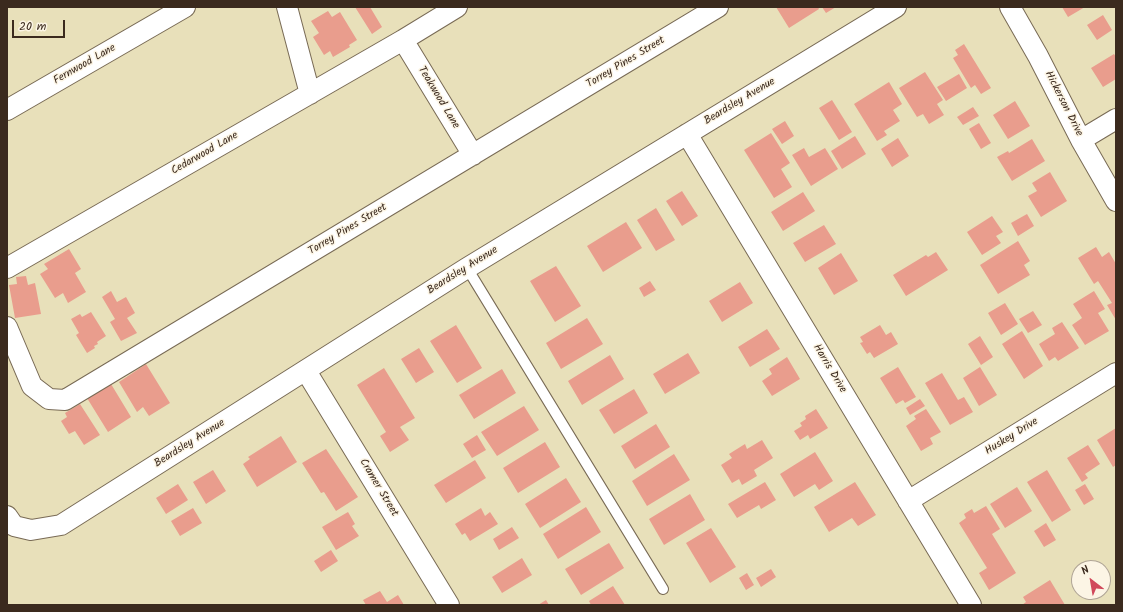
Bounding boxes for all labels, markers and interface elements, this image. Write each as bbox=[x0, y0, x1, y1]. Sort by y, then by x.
scale bar bbox=[14, 12, 67, 38]
text: 20 m bbox=[19, 17, 46, 36]
street label: Torrey Pines Street bbox=[584, 34, 668, 92]
street label: Fernwood Lane bbox=[52, 42, 118, 88]
street label: Teakwood Lane bbox=[414, 64, 462, 132]
street label: Hickerson Drive bbox=[1041, 69, 1085, 139]
street label: Beardsley Avenue bbox=[702, 76, 778, 128]
street label: Cedarwood Lane bbox=[169, 130, 241, 178]
street label: Torrey Pines Street bbox=[306, 201, 390, 259]
street label: Beardsley Avenue bbox=[425, 244, 501, 298]
street label: Harris Drive bbox=[809, 342, 849, 396]
street label: Huskey Drive bbox=[983, 416, 1041, 458]
street label: Beardsley Avenue bbox=[152, 417, 228, 471]
street label: Cramer Street bbox=[356, 457, 400, 519]
north arrow bbox=[1071, 560, 1111, 600]
text: N bbox=[1078, 561, 1093, 580]

